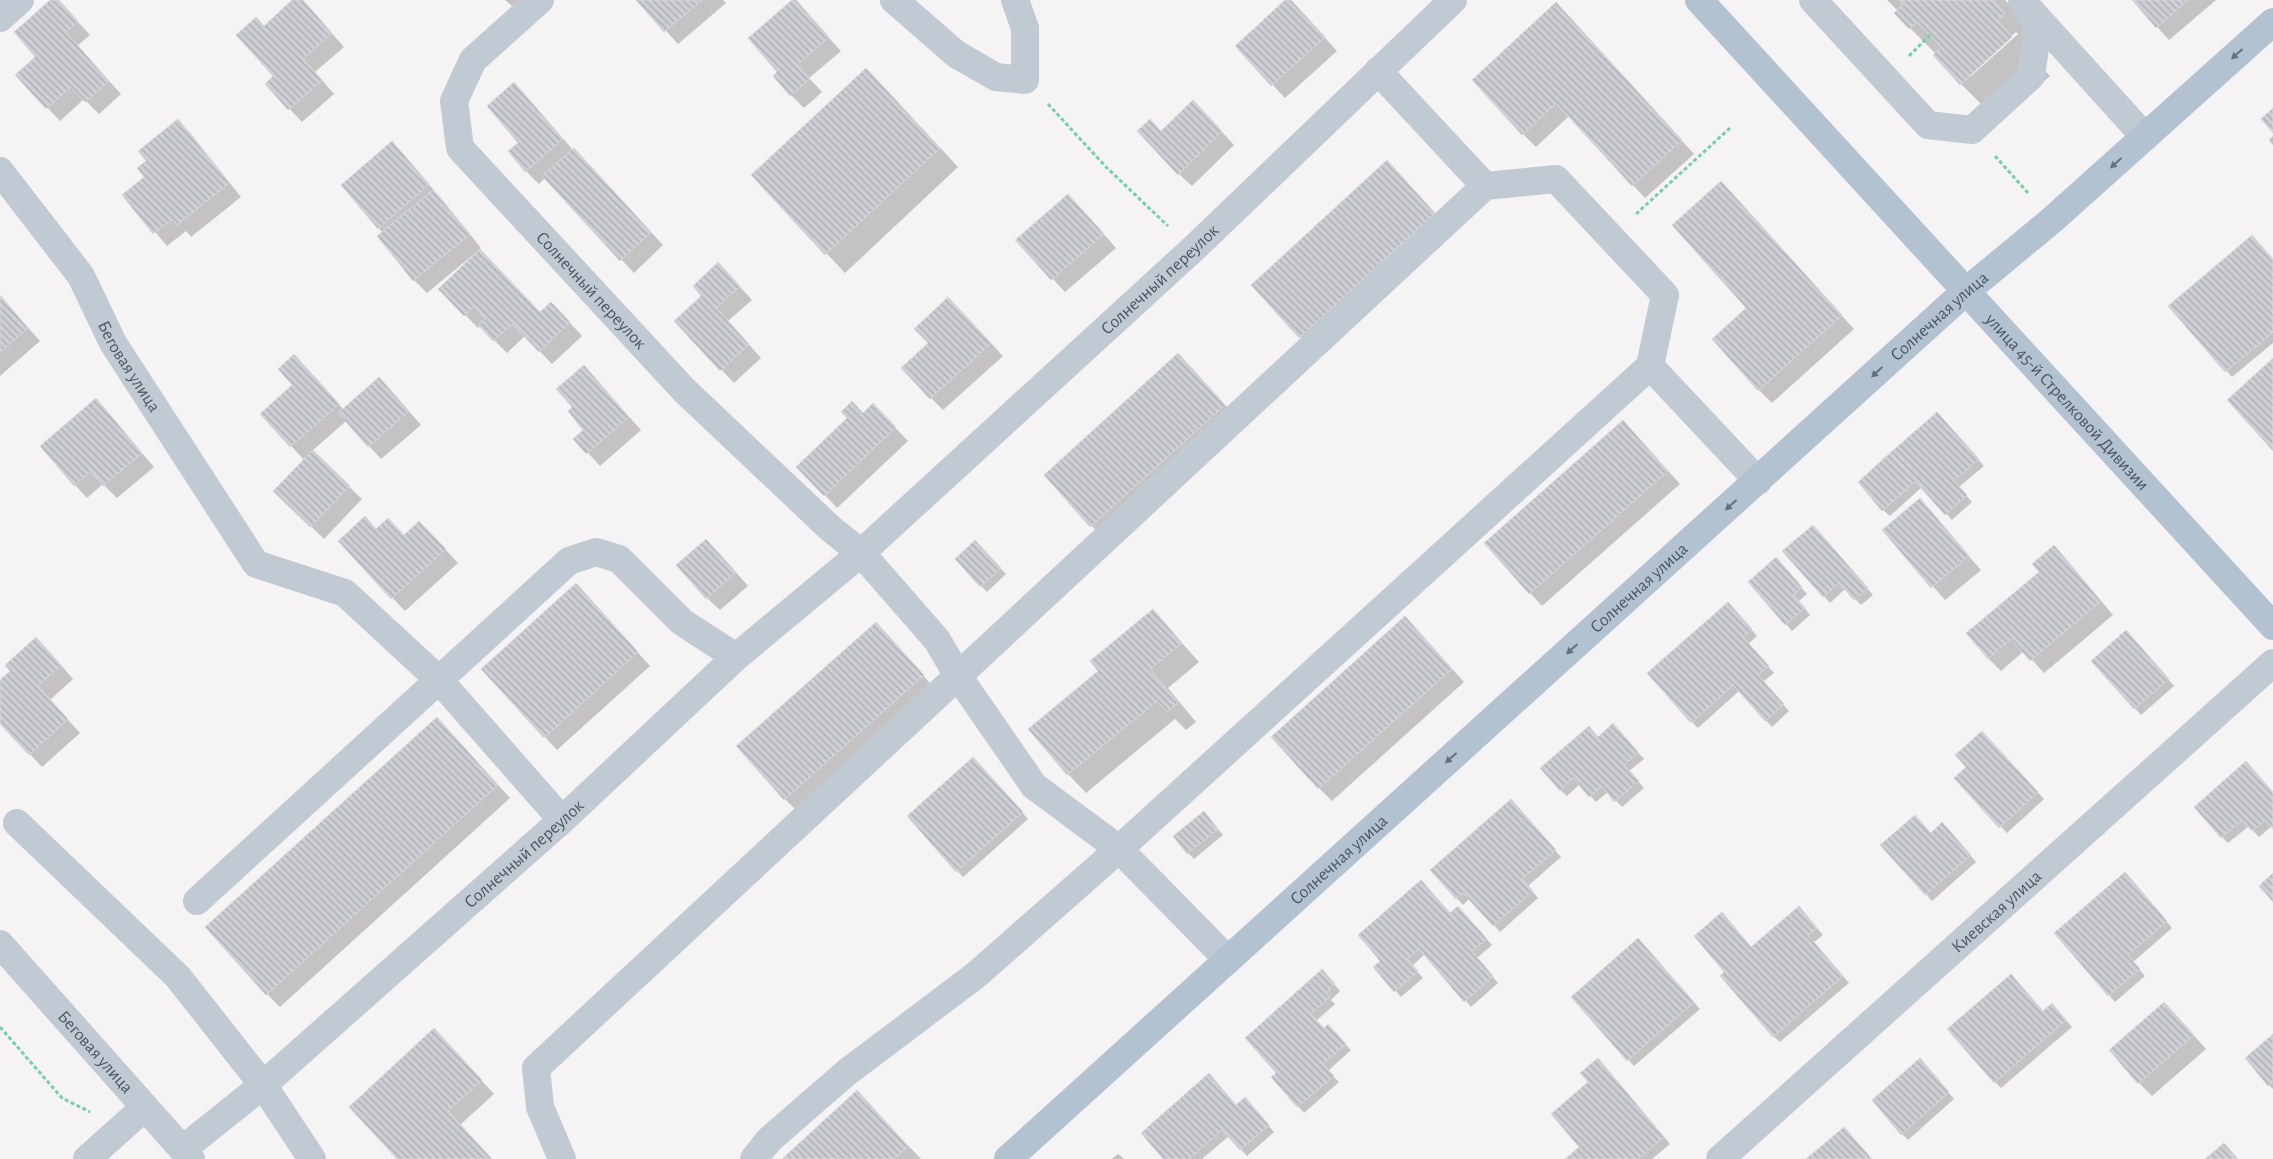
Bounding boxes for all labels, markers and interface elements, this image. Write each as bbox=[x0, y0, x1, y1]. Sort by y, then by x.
one-way arrow bbox=[2230, 49, 2243, 60]
one-way arrow bbox=[2110, 157, 2122, 169]
street label: Солнечный переулок bbox=[1098, 221, 1223, 339]
street label: Солнечный переулок bbox=[532, 228, 650, 354]
street label: Солнечная улица bbox=[1887, 269, 1992, 365]
street label: улица 45-й Стрелковой Дивизии bbox=[1981, 310, 2152, 494]
street label: Беговая улица bbox=[94, 318, 163, 416]
one-way arrow bbox=[1872, 366, 1884, 378]
one-way arrow bbox=[1726, 499, 1738, 511]
street label: Солнечная улица bbox=[1587, 540, 1692, 637]
one-way arrow bbox=[1566, 643, 1578, 655]
one-way arrow bbox=[1446, 752, 1458, 764]
street label: Солнечный переулок bbox=[461, 796, 588, 912]
street label: Солнечная улица bbox=[1287, 812, 1391, 909]
street label: Киевская улица bbox=[1948, 867, 2045, 957]
street label: Беговая улица bbox=[54, 1008, 136, 1097]

